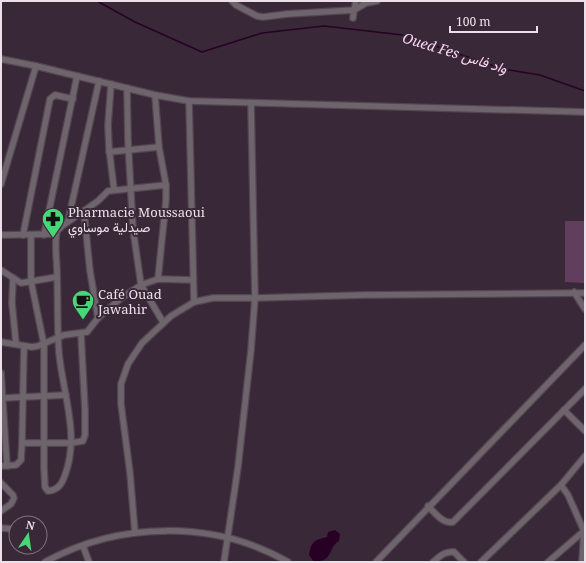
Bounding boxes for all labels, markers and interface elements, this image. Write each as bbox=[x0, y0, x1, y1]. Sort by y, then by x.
scale bar bbox=[450, 8, 537, 34]
text: 100 m bbox=[456, 13, 491, 30]
water label: Oued Fes واد فاس bbox=[400, 28, 511, 78]
place label: Pharmacie Moussaoui صيدلية موساوي bbox=[68, 203, 205, 238]
pharmacy icon: Pharmacie Moussaoui صيدلية موساوي bbox=[40, 206, 66, 239]
place label: Café Ouad Jawahir bbox=[97, 285, 162, 318]
cafe icon: Café Ouad Jawahir bbox=[70, 288, 96, 321]
north arrow bbox=[8, 515, 48, 555]
text: N bbox=[24, 516, 37, 533]

